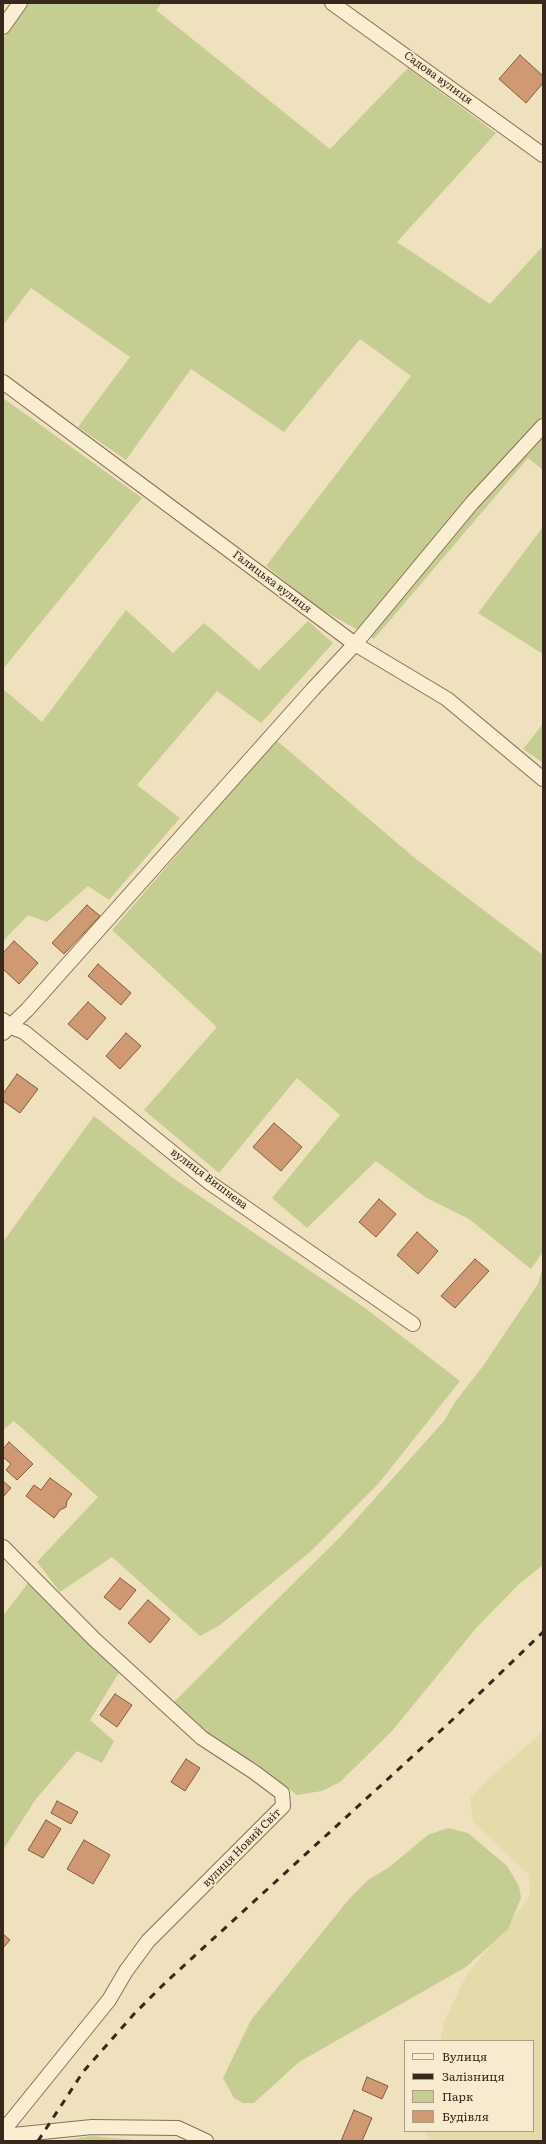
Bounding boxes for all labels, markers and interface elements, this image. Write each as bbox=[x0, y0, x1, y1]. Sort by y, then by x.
street label: Садова вулиця bbox=[401, 49, 475, 107]
street label: Галицька вулиця bbox=[230, 548, 314, 616]
street label: вулиця Вишнева bbox=[168, 1146, 250, 1212]
street label: вулиця Новий Світ bbox=[200, 1806, 284, 1890]
legend bbox=[404, 2040, 534, 2132]
text: Вулиця bbox=[442, 2047, 487, 2065]
text: Залізниця bbox=[442, 2067, 505, 2085]
text: Парк bbox=[442, 2087, 473, 2105]
text: Будівля bbox=[442, 2107, 489, 2125]

